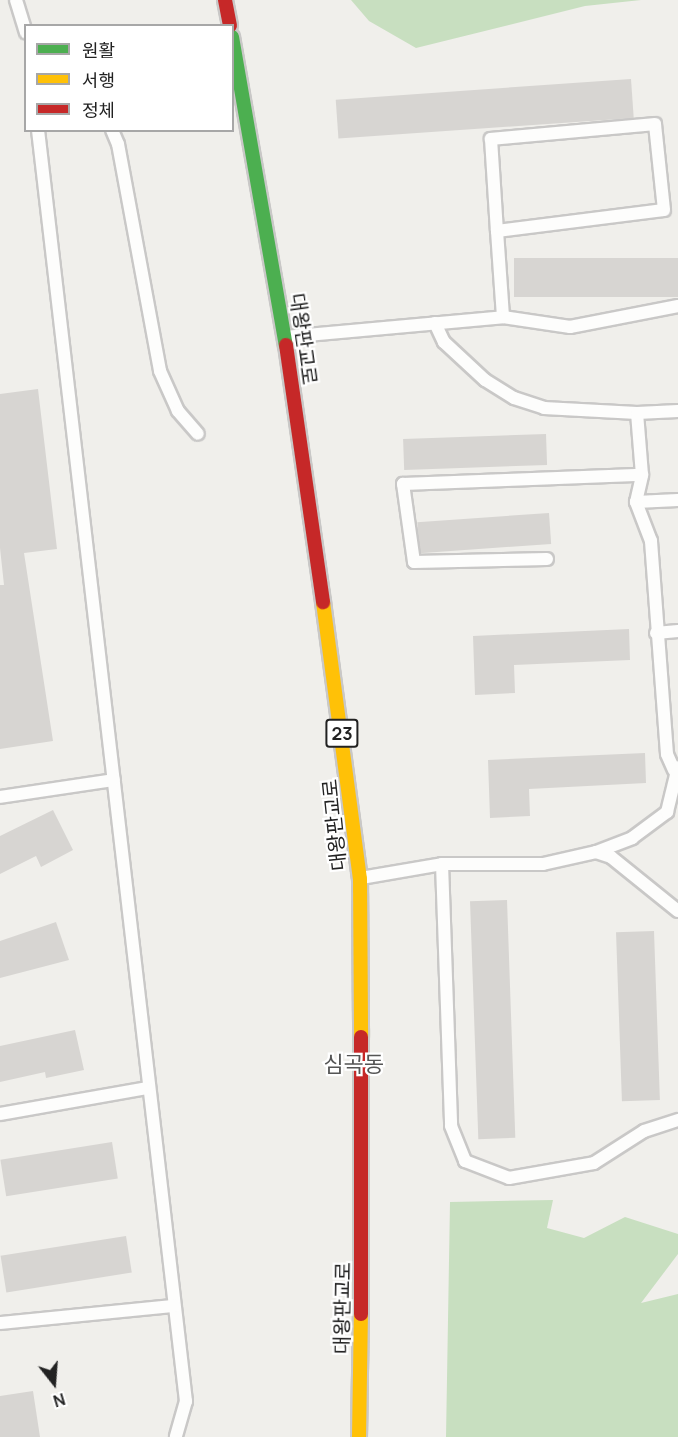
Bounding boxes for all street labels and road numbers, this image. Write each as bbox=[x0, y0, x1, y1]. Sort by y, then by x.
street label: 대왕판교로 bbox=[286, 292, 322, 386]
road number: 23 bbox=[324, 718, 360, 748]
street label: 대왕판교로 bbox=[317, 778, 351, 872]
street label: 대왕판교로 bbox=[329, 1262, 355, 1354]

